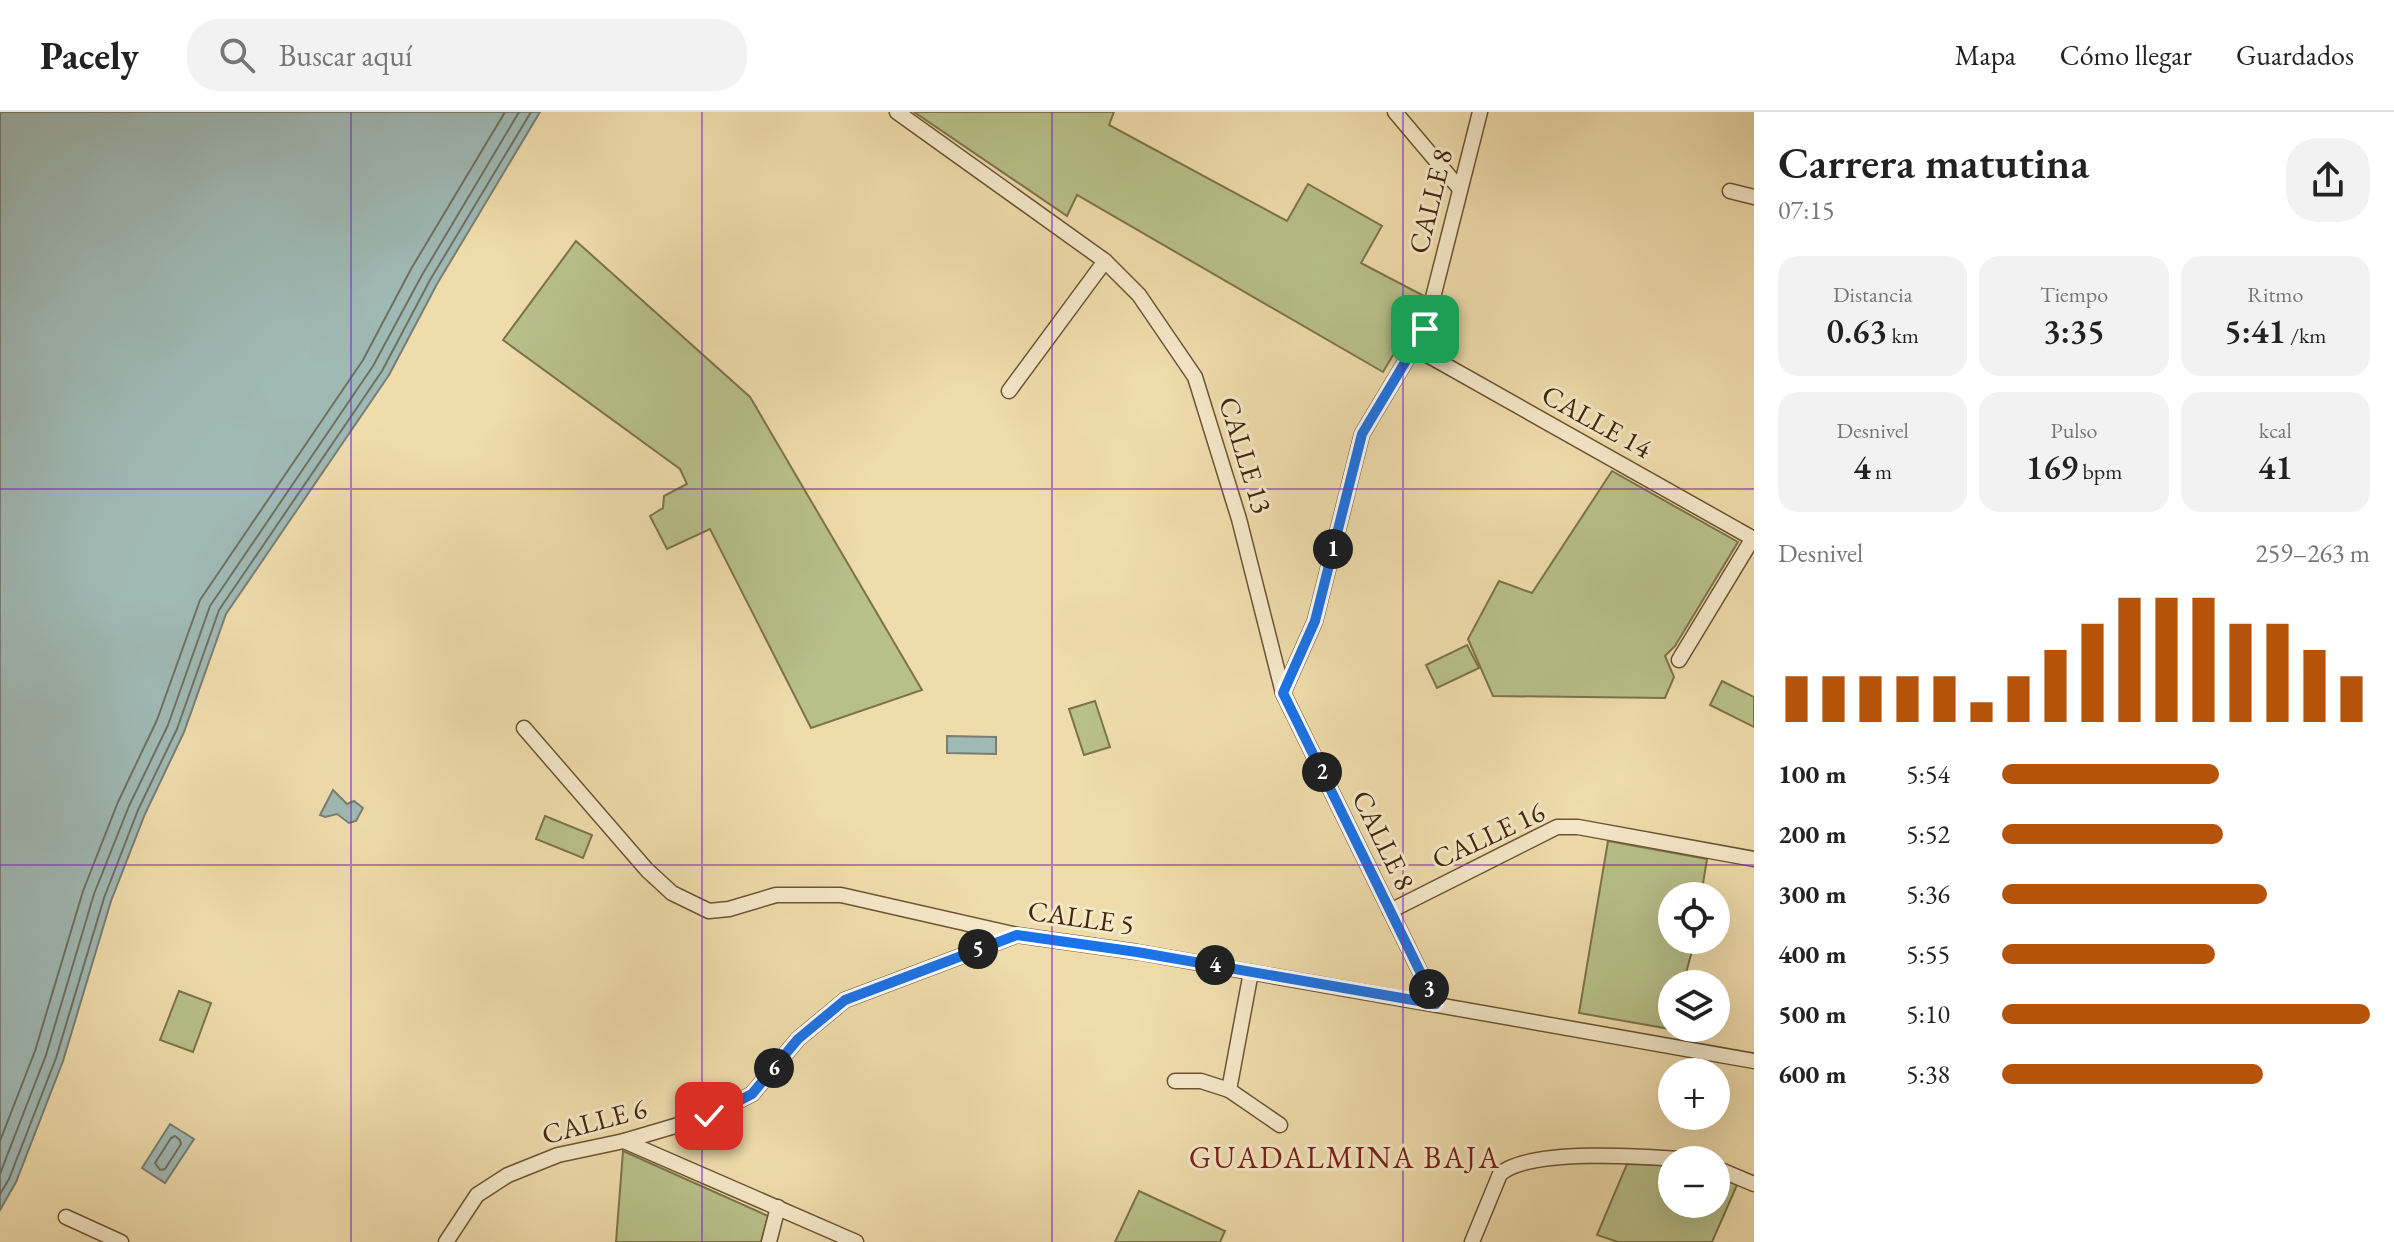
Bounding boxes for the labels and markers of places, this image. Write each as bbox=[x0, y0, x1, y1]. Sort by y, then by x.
pin bbox=[1391, 295, 1459, 363]
pin: 1 bbox=[1313, 529, 1353, 569]
pin: 2 bbox=[1302, 752, 1342, 792]
pin: 5 bbox=[958, 929, 998, 969]
pin: 4 bbox=[1195, 945, 1235, 985]
pin: 3 bbox=[1409, 969, 1449, 1009]
pin: 6 bbox=[754, 1048, 794, 1088]
pin bbox=[675, 1082, 743, 1150]

